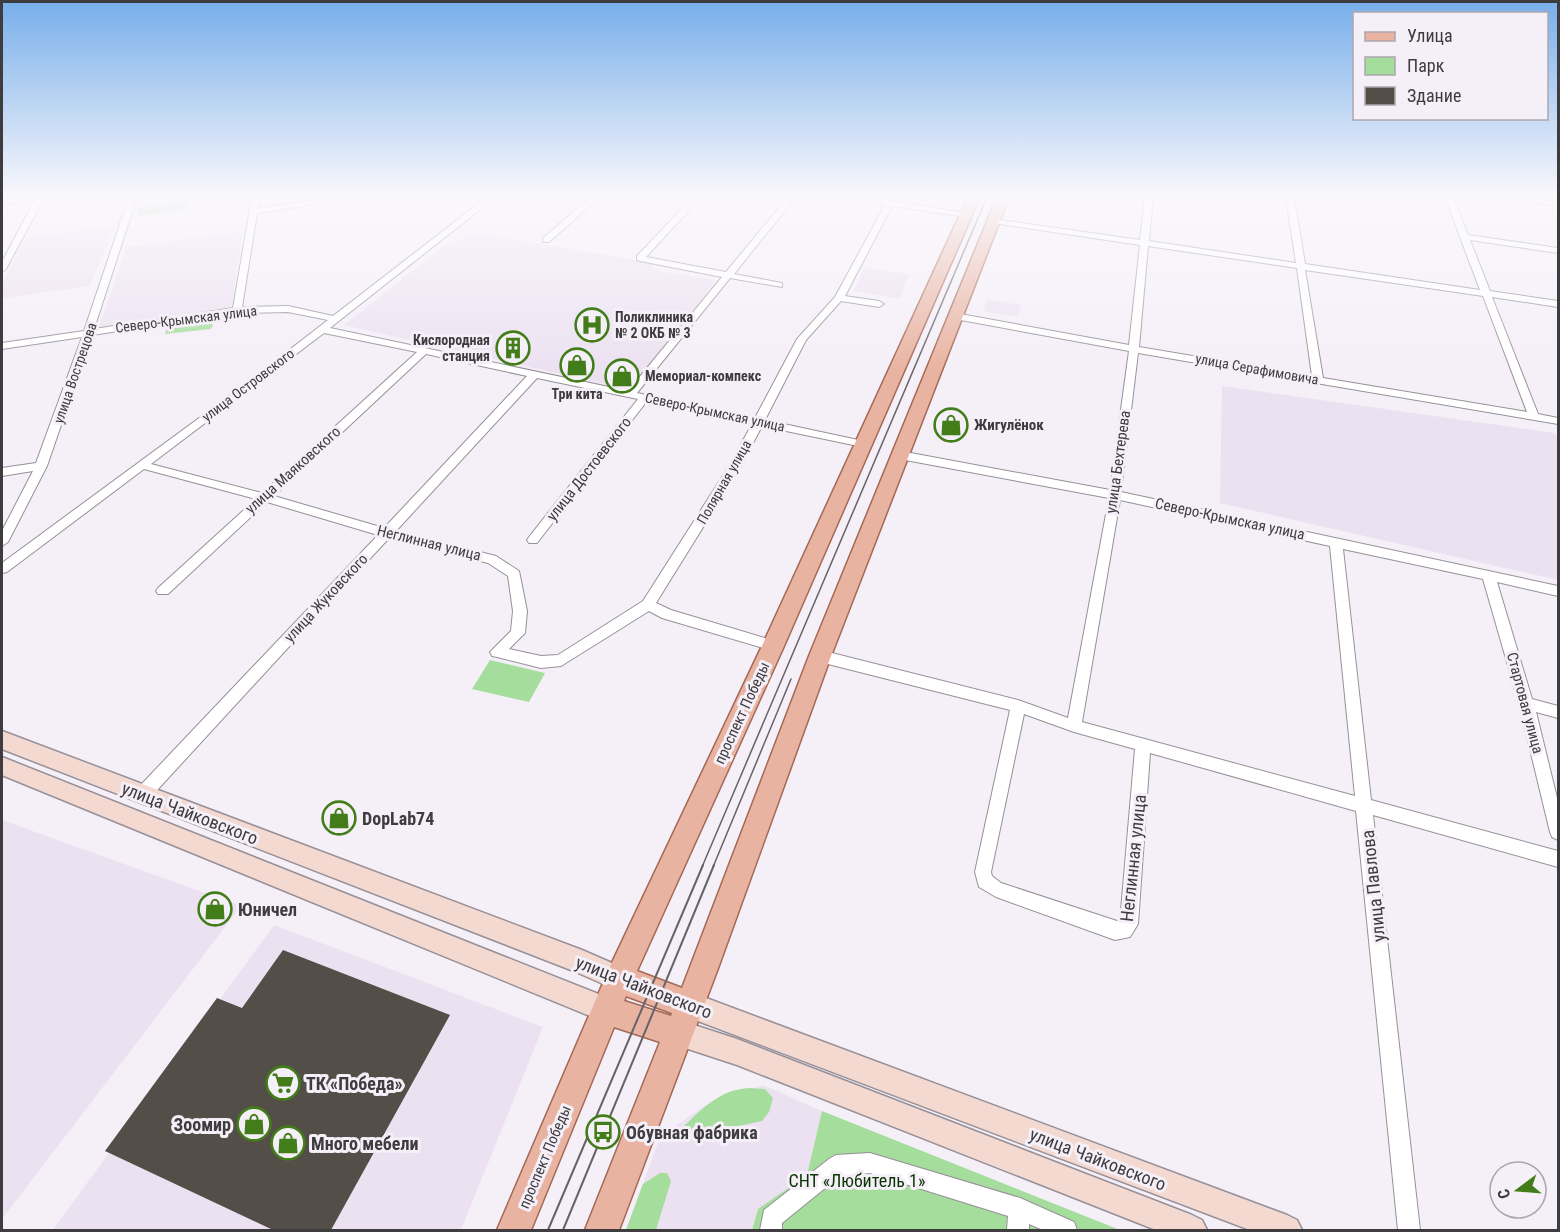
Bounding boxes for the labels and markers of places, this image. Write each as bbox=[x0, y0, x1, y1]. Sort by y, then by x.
hospital icon: Поликлиника № 2 ОКБ № 3 bbox=[574, 307, 610, 343]
place label: Поликлиника № 2 ОКБ № 3 bbox=[615, 309, 694, 341]
building icon: Кислородная станция bbox=[495, 330, 531, 366]
place label: Кислородная станция bbox=[413, 332, 490, 364]
shop icon: Три кита bbox=[559, 347, 595, 383]
shop icon: Мемориал-компекс bbox=[604, 358, 640, 394]
place label: Мемориал-компекс bbox=[645, 368, 762, 384]
place label: Три кита bbox=[551, 386, 603, 402]
shop icon: Жигулёнок bbox=[933, 407, 969, 443]
place label: Жигулёнок bbox=[974, 416, 1044, 434]
shop icon: DopLab74 bbox=[321, 800, 357, 836]
place label: DopLab74 bbox=[362, 808, 434, 829]
shop icon: Юничел bbox=[197, 891, 233, 927]
place label: Юничел bbox=[238, 899, 297, 920]
supermarket icon: ТК «Победа» bbox=[265, 1065, 301, 1101]
place label: ТК «Победа» bbox=[306, 1073, 403, 1094]
shop icon: Зоомир bbox=[236, 1106, 272, 1142]
place label: Зоомир bbox=[173, 1114, 231, 1135]
bus stop icon: Обувная фабрика bbox=[585, 1114, 621, 1150]
place label: Обувная фабрика bbox=[626, 1122, 758, 1143]
shop icon: Много мебели bbox=[270, 1125, 306, 1161]
place label: Много мебели bbox=[311, 1133, 418, 1154]

